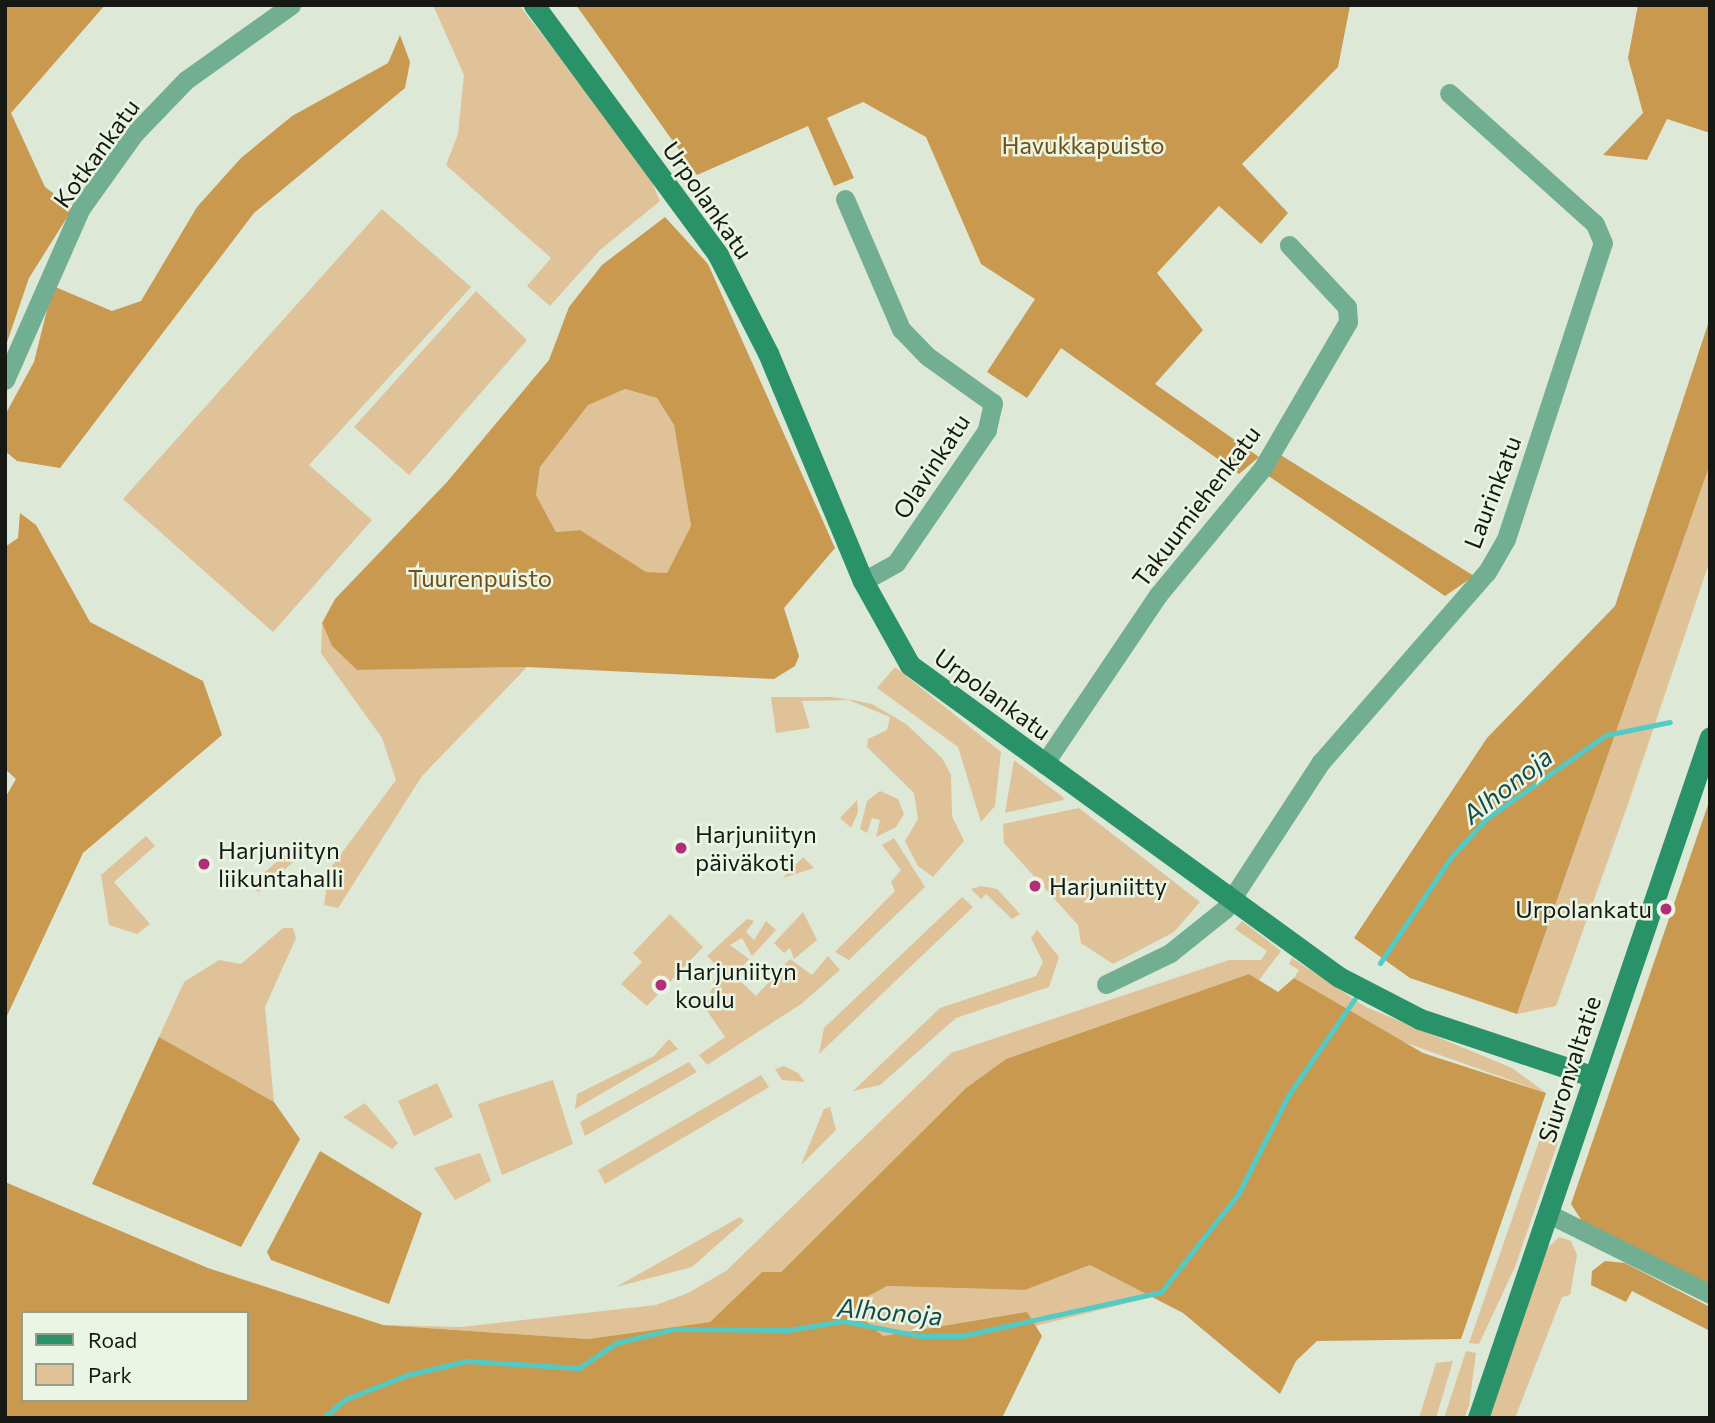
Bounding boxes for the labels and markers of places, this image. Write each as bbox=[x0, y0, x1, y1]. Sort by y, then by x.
place label: Harjuniityn päiväkoti bbox=[695, 820, 817, 876]
place label: Harjuniityn liikuntahalli bbox=[218, 836, 344, 892]
marker: Harjuniityn päiväkoti bbox=[673, 840, 689, 856]
marker: Harjuniityn liikuntahalli bbox=[196, 856, 212, 872]
place label: Harjuniitty bbox=[1049, 872, 1167, 900]
marker: Harjuniitty bbox=[1027, 878, 1043, 894]
place label: Urpolankatu bbox=[1515, 895, 1652, 923]
marker: Urpolankatu bbox=[1658, 901, 1674, 917]
place label: Harjuniityn koulu bbox=[675, 957, 797, 1013]
marker: Harjuniityn koulu bbox=[653, 977, 669, 993]

